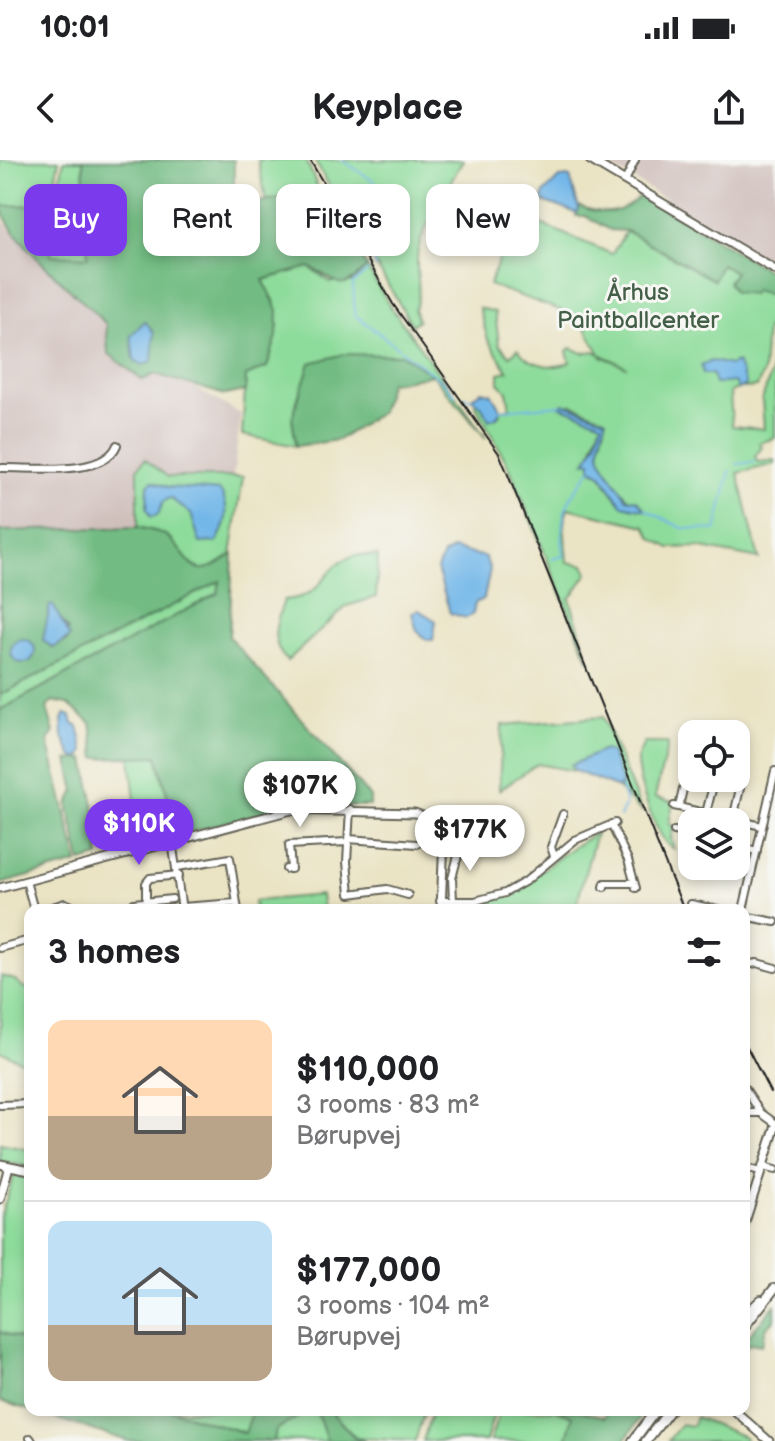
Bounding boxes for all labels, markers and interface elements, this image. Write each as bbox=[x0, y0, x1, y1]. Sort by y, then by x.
text: 10:01 bbox=[40, 10, 110, 46]
icon: back bbox=[24, 86, 68, 130]
icon: share bbox=[707, 86, 751, 130]
text: Keyplace bbox=[312, 87, 463, 130]
chip: Buy bbox=[24, 184, 127, 256]
chip: Rent bbox=[143, 184, 260, 256]
chip: Filters bbox=[276, 184, 410, 256]
chip: New bbox=[426, 184, 539, 256]
park label: Århus Paintballcenter bbox=[557, 277, 719, 335]
map controls bbox=[678, 720, 750, 880]
button: locate bbox=[678, 720, 750, 792]
pin: $107K bbox=[244, 761, 356, 829]
text: $107K bbox=[262, 771, 338, 802]
pin: $110K bbox=[83, 799, 195, 867]
pin: $177K bbox=[414, 805, 526, 873]
button: layers bbox=[678, 808, 750, 880]
text: $110K bbox=[103, 809, 175, 840]
text: $177K bbox=[433, 815, 507, 846]
icon: filters bbox=[682, 930, 726, 974]
text: 3 homes bbox=[48, 932, 180, 973]
text: $110,000 bbox=[296, 1049, 439, 1090]
icon: home bbox=[112, 1052, 208, 1148]
text: 3 rooms · 83 m² bbox=[296, 1090, 480, 1121]
text: Børupvej bbox=[296, 1121, 401, 1152]
text: $177,000 bbox=[296, 1250, 441, 1291]
icon: home bbox=[112, 1253, 208, 1349]
text: 3 rooms · 104 m² bbox=[296, 1291, 490, 1322]
text: Børupvej bbox=[296, 1322, 401, 1353]

